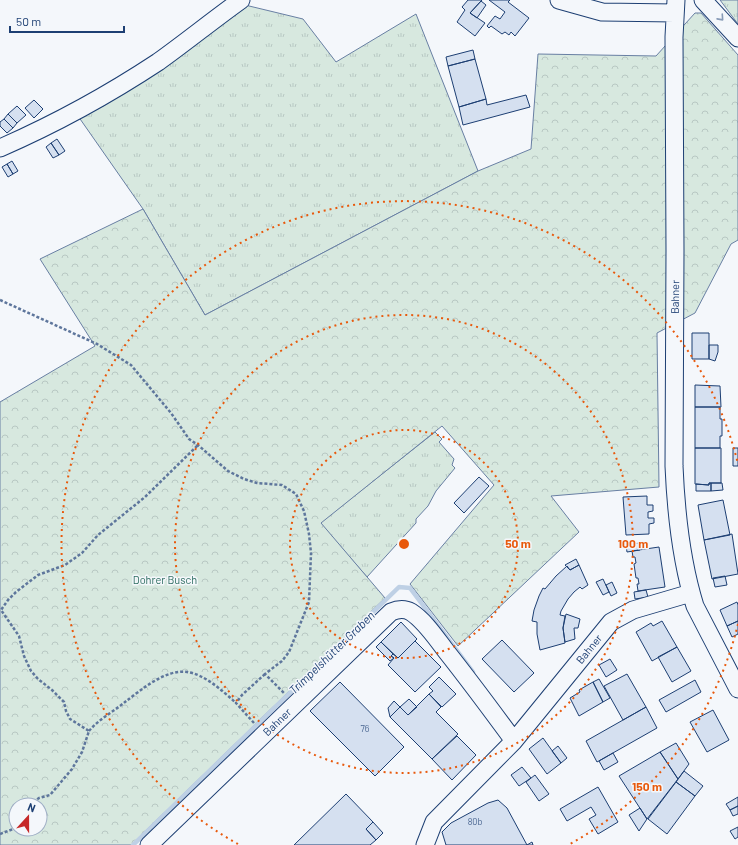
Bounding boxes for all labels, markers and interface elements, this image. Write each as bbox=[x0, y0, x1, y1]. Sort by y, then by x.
scale bar bbox=[10, 8, 124, 34]
text: 50 m bbox=[16, 14, 41, 28]
one-way arrow bbox=[716, 14, 723, 21]
street label: Bahner bbox=[668, 280, 681, 314]
text: 50 m bbox=[505, 536, 531, 550]
text: 100 m bbox=[618, 536, 648, 550]
centre of rings bbox=[397, 537, 411, 551]
park label: Dohrer Busch bbox=[133, 573, 197, 586]
water label: Trimpelshütter Graben bbox=[286, 608, 377, 697]
street label: Bahner bbox=[573, 631, 604, 666]
street label: Bahner bbox=[260, 705, 293, 738]
house number: 76 bbox=[361, 723, 370, 734]
text: 150 m bbox=[632, 779, 662, 793]
north arrow bbox=[8, 797, 48, 837]
text: N bbox=[26, 800, 38, 815]
house number: 80b bbox=[468, 816, 482, 827]

